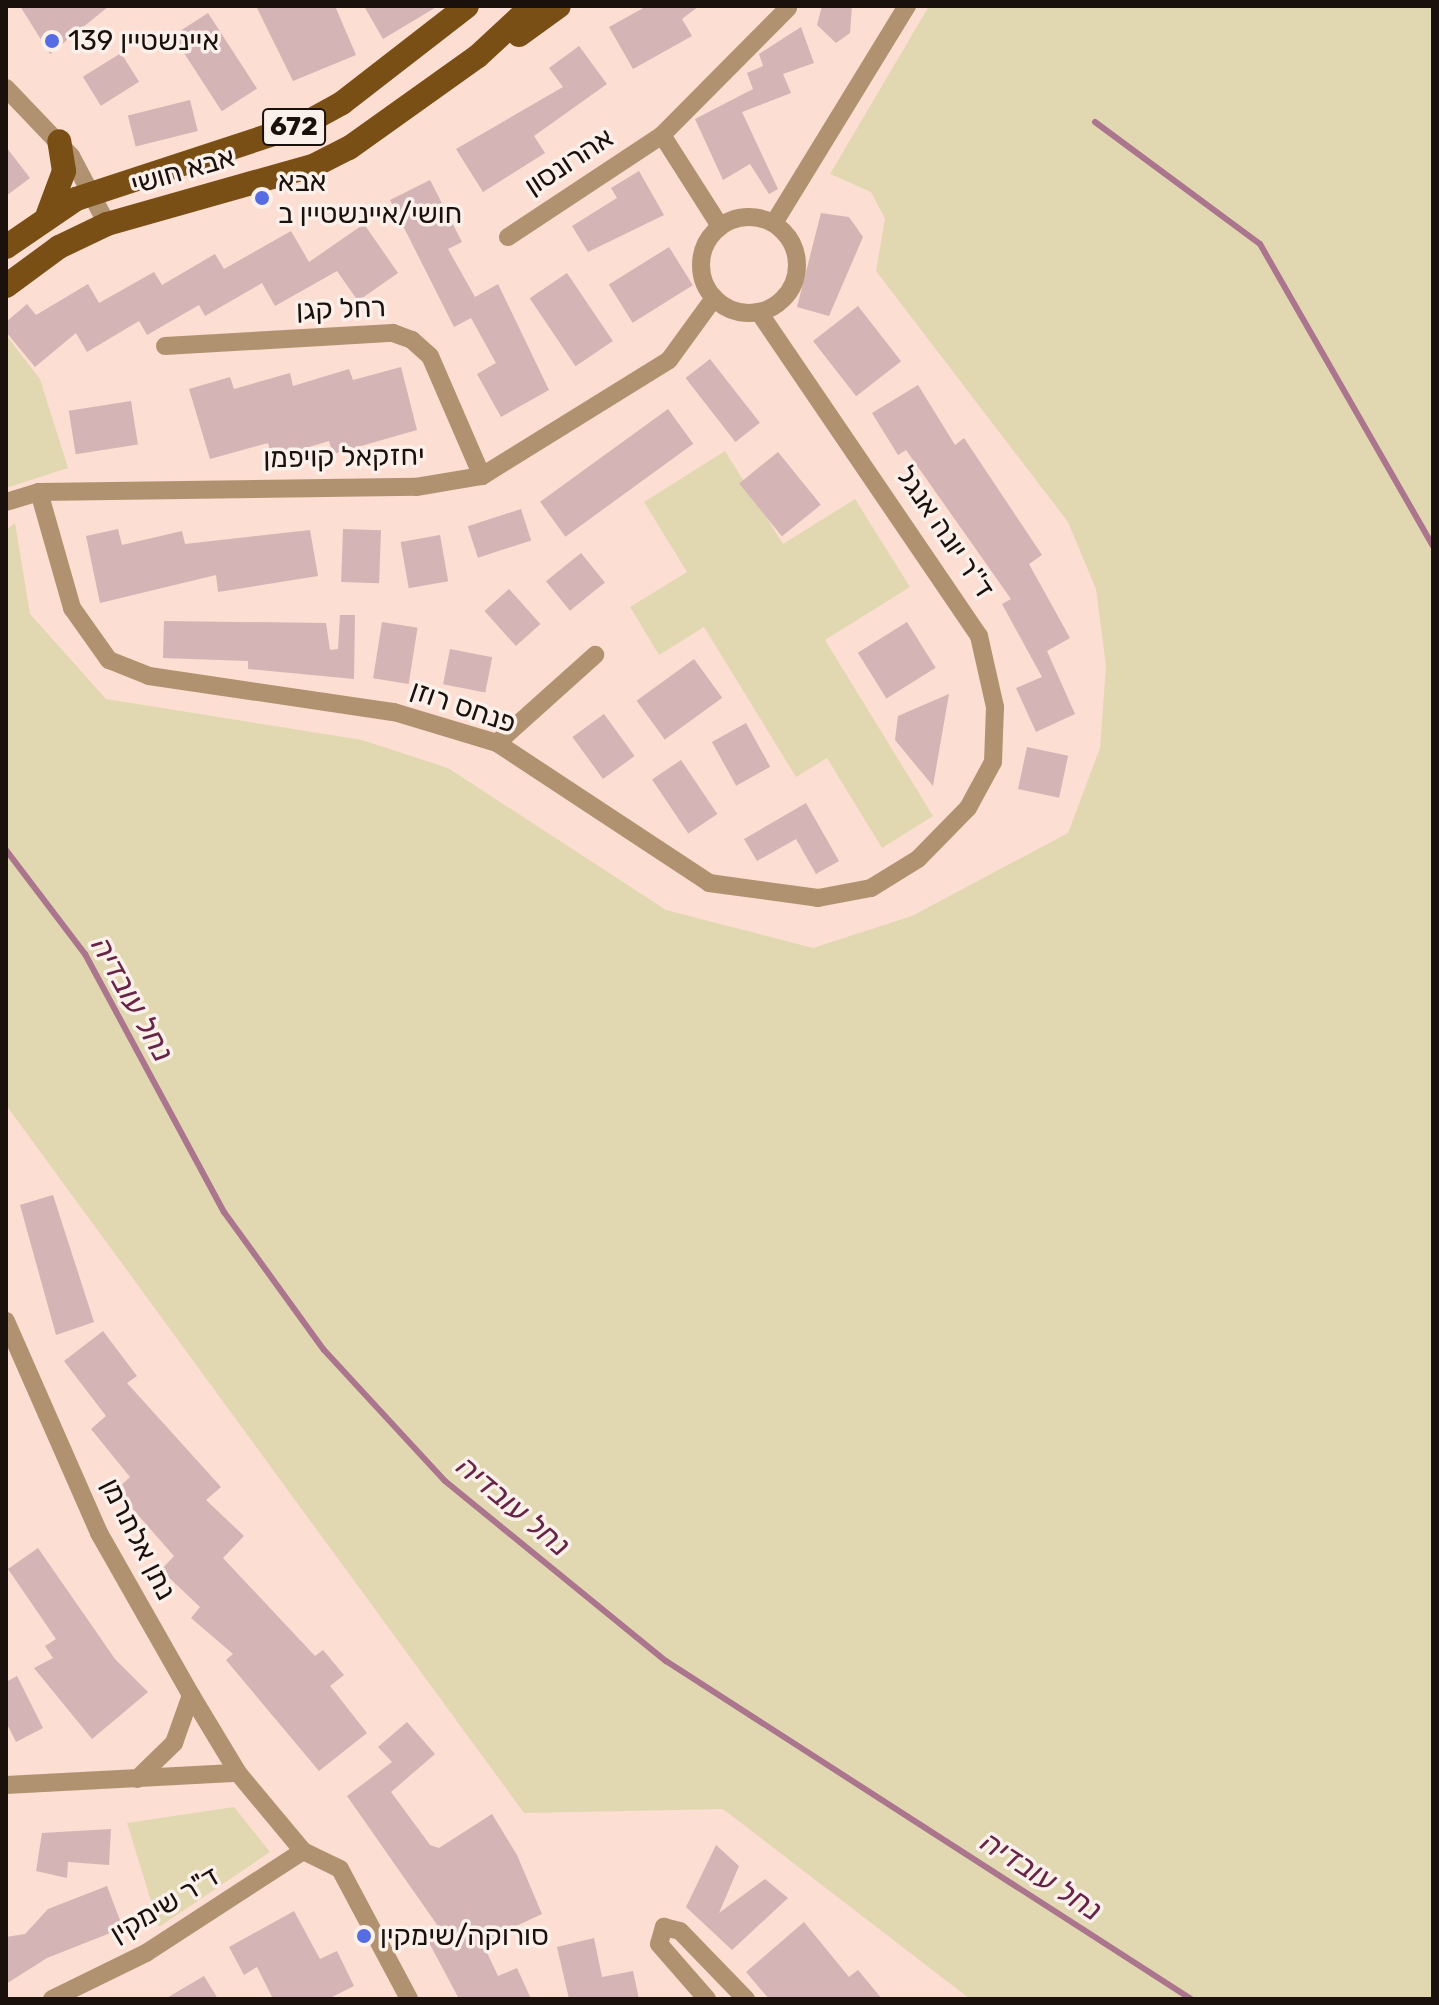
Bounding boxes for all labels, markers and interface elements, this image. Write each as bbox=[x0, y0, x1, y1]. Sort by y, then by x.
place label: איינשטיין 139 bbox=[68, 24, 219, 58]
marker: איינשטיין 139 bbox=[43, 32, 61, 50]
road number: 672 bbox=[262, 105, 326, 149]
street label: אהרונסון bbox=[518, 121, 620, 203]
street label: אבא חושי bbox=[127, 140, 239, 202]
place label: אבא חושי/איינשטיין ב bbox=[278, 165, 462, 231]
marker: אבא חושי/איינשטיין ב bbox=[253, 189, 271, 207]
street label: רחל קגן bbox=[295, 291, 387, 327]
street label: יחזקאל קויפמן bbox=[263, 439, 425, 475]
street label: ד''ר יונה אנגל bbox=[888, 459, 1002, 605]
street label: פנחס רוזן bbox=[406, 673, 520, 741]
water label: נחל עובדיה bbox=[83, 930, 181, 1068]
water label: נחל עובדיה bbox=[449, 1448, 577, 1564]
street label: נתן אלתרמן bbox=[93, 1473, 183, 1605]
water label: נחל עובדיה bbox=[974, 1823, 1108, 1929]
street label: ד"ר שימקין bbox=[104, 1859, 226, 1951]
place label: סורוקה/שימקין bbox=[380, 1919, 549, 1953]
marker: סורוקה/שימקין bbox=[355, 1927, 373, 1945]

